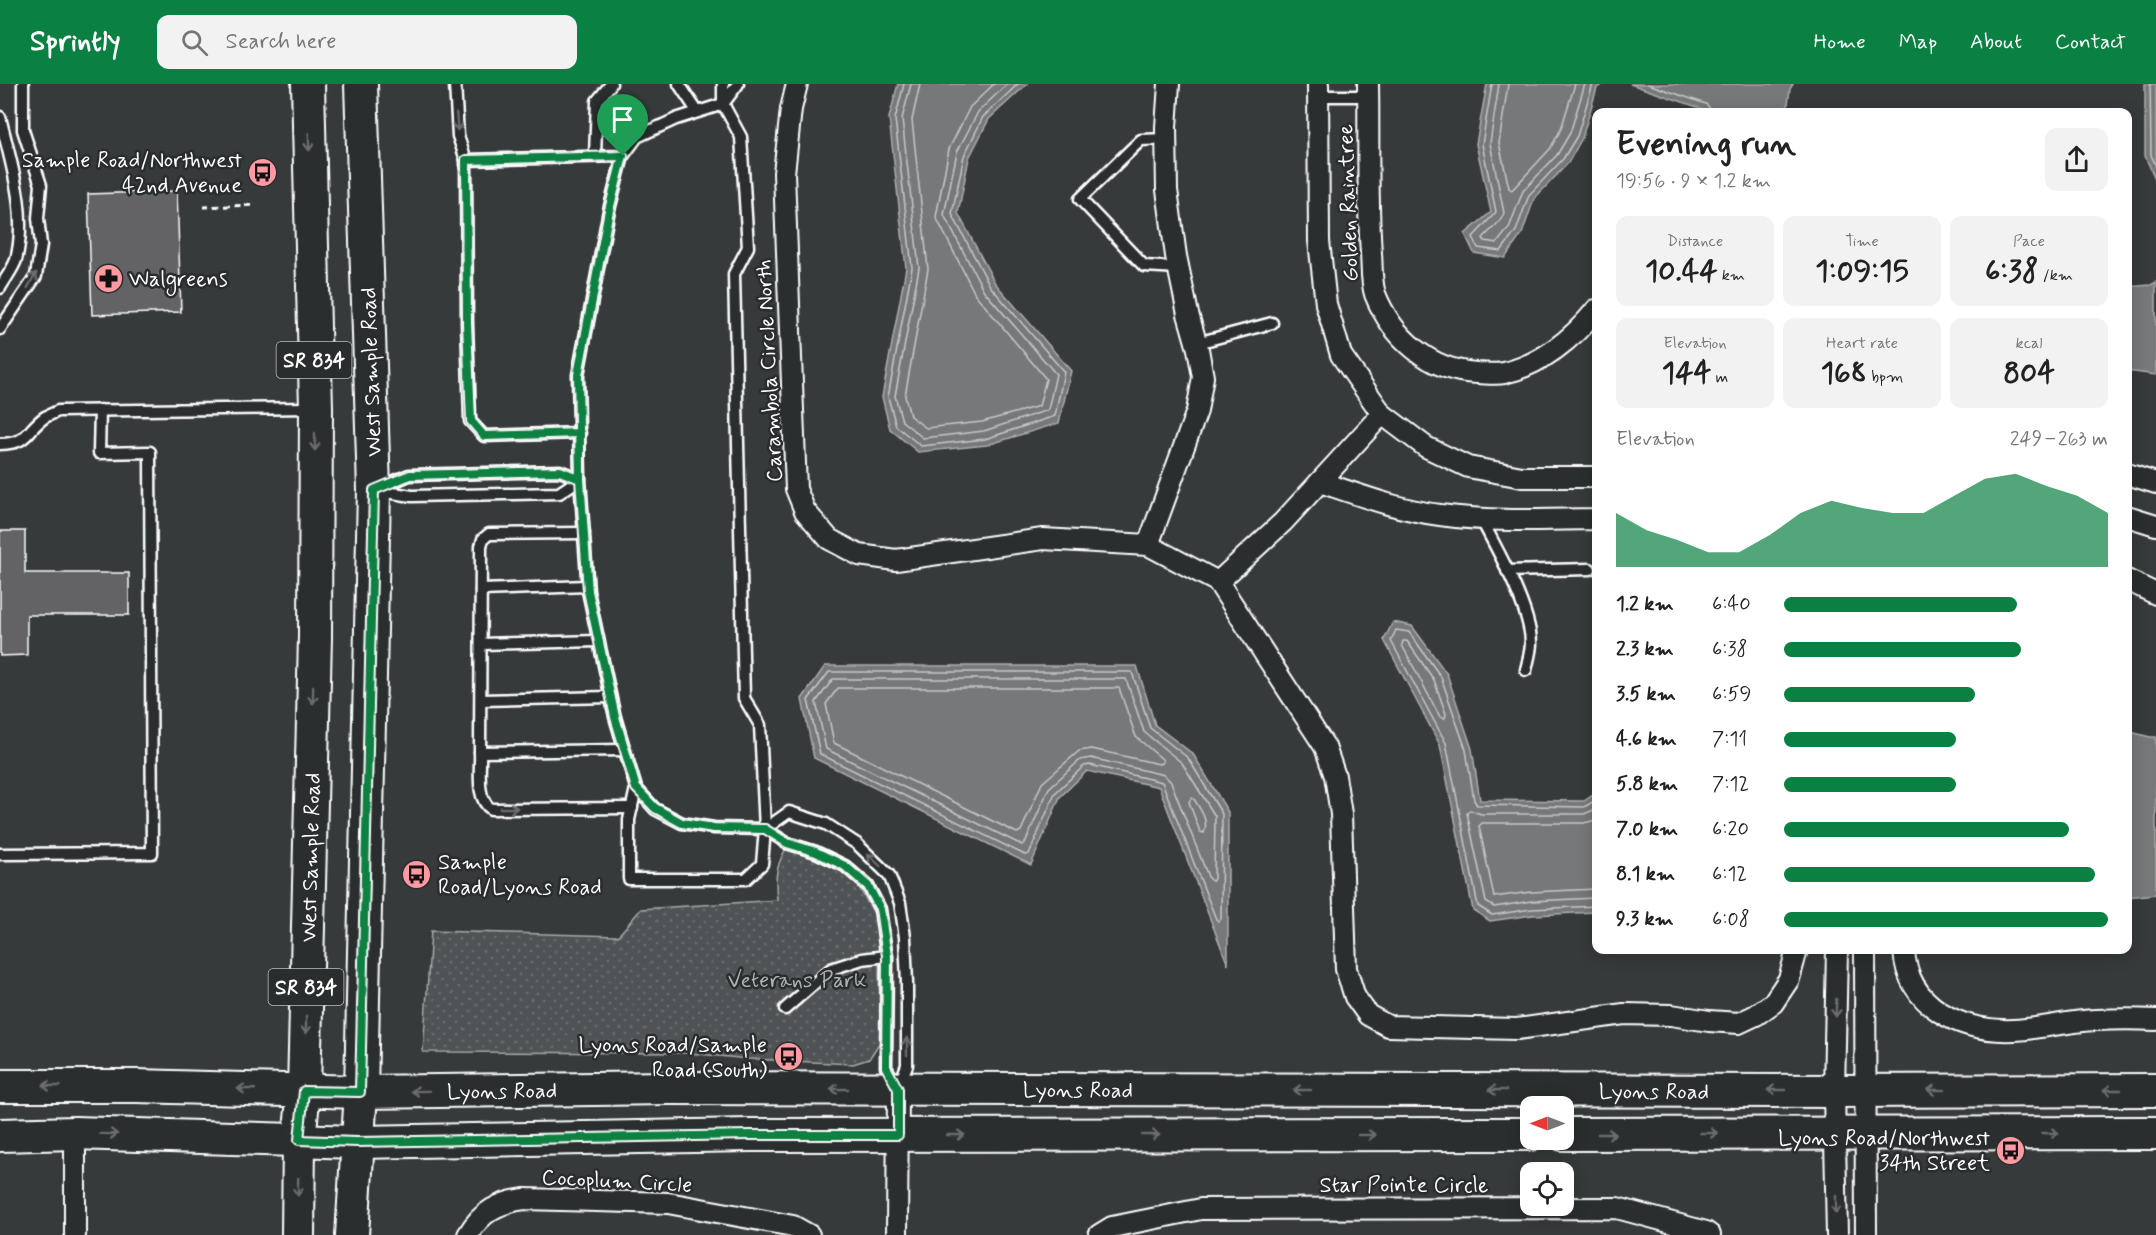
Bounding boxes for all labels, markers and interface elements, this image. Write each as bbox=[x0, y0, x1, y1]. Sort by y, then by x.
search box bbox=[157, 15, 577, 69]
text: Sprintly bbox=[30, 24, 121, 61]
icon: search bbox=[178, 26, 211, 59]
text: Search here bbox=[226, 28, 336, 56]
text: Home bbox=[1814, 28, 1866, 56]
text: Map bbox=[1899, 28, 1937, 56]
text: About bbox=[1970, 28, 2022, 56]
text: Contact bbox=[2055, 28, 2126, 56]
pin bbox=[597, 94, 648, 156]
icon: arrive bbox=[606, 103, 639, 136]
one-way arrow bbox=[452, 112, 463, 132]
text: Evening run bbox=[1616, 123, 1796, 167]
street label: Golden Raintree bbox=[1332, 124, 1366, 282]
button: share bbox=[2045, 128, 2108, 191]
one-way arrow bbox=[303, 132, 315, 152]
place label: Sample Road/Northwest 42nd Avenue bbox=[22, 147, 242, 200]
bus stop icon: Sample Road/Northwest 42nd Avenue bbox=[247, 156, 279, 188]
text: 19:56 · 9 × 1.2 km bbox=[1616, 168, 1771, 195]
text: Distance bbox=[1667, 231, 1723, 252]
text: Time bbox=[1845, 231, 1879, 252]
text: Pace bbox=[2013, 231, 2045, 252]
text: 10.44 bbox=[1645, 252, 1717, 291]
text: 1:09:15 bbox=[1815, 252, 1909, 291]
text: 6:38 bbox=[1985, 252, 2038, 291]
street label: Carambola Circle North bbox=[750, 259, 790, 483]
pharmacy icon: Walgreens bbox=[92, 262, 124, 294]
text: km bbox=[1717, 265, 1745, 286]
text: /km bbox=[2038, 265, 2073, 286]
place label: Walgreens bbox=[129, 266, 228, 297]
one-way arrow bbox=[26, 272, 38, 289]
street label: West Sample Road bbox=[355, 287, 389, 457]
text: Elevation bbox=[1664, 333, 1727, 354]
text: Heart rate bbox=[1826, 333, 1898, 354]
text: kcal bbox=[2016, 333, 2042, 354]
road number: SR 834 bbox=[276, 342, 352, 378]
text: 144 bbox=[1662, 354, 1711, 393]
text: 168 bbox=[1821, 354, 1867, 393]
text: 804 bbox=[2003, 354, 2055, 393]
text: m bbox=[1711, 367, 1728, 388]
text: bpm bbox=[1867, 367, 1903, 388]
text: Elevation bbox=[1616, 426, 1695, 453]
text: 249–263 m bbox=[2010, 426, 2108, 453]
one-way arrow bbox=[310, 432, 321, 452]
text: 1.2 km bbox=[1616, 591, 1673, 618]
text: 6:40 bbox=[1712, 591, 1751, 618]
text: 2.3 km bbox=[1616, 636, 1674, 663]
text: 6:38 bbox=[1712, 636, 1748, 663]
text: 3.5 km bbox=[1616, 681, 1676, 708]
text: 6:59 bbox=[1712, 681, 1752, 708]
one-way arrow bbox=[308, 684, 319, 704]
text: 4.6 km bbox=[1616, 726, 1677, 753]
text: 7:11 bbox=[1712, 726, 1747, 753]
text: 5.8 km bbox=[1616, 771, 1678, 798]
text: 7:12 bbox=[1712, 771, 1749, 798]
street label: West Sample Road bbox=[296, 772, 328, 943]
one-way arrow bbox=[499, 802, 519, 814]
text: 7.0 km bbox=[1616, 816, 1678, 843]
text: 6:20 bbox=[1712, 816, 1749, 843]
place label: Sample Road/Lyons Road bbox=[438, 849, 602, 902]
one-way arrow bbox=[866, 853, 881, 868]
bus stop icon: Sample Road/Lyons Road bbox=[401, 858, 433, 890]
text: 8.1 km bbox=[1616, 861, 1675, 888]
text: 6:12 bbox=[1712, 861, 1747, 888]
text: 9.3 km bbox=[1616, 906, 1674, 933]
text: 6:08 bbox=[1712, 906, 1750, 933]
park label: Veterans Park bbox=[728, 967, 866, 995]
road number: SR 834 bbox=[268, 969, 344, 1005]
one-way arrow bbox=[1830, 997, 1842, 1017]
one-way arrow bbox=[300, 1014, 311, 1034]
place label: Lyons Road/Sample Road (South) bbox=[578, 1032, 767, 1085]
one-way arrow bbox=[901, 1037, 913, 1057]
bus stop icon: Lyons Road/Sample Road (South) bbox=[772, 1041, 804, 1073]
street label: Lyons Road bbox=[447, 1077, 557, 1107]
street label: Lyons Road bbox=[1023, 1077, 1133, 1105]
street label: Lyons Road bbox=[1599, 1078, 1709, 1107]
one-way arrow bbox=[42, 1080, 62, 1092]
one-way arrow bbox=[830, 1083, 850, 1095]
one-way arrow bbox=[236, 1084, 256, 1095]
one-way arrow bbox=[1292, 1084, 1312, 1096]
one-way arrow bbox=[1487, 1084, 1507, 1096]
one-way arrow bbox=[1927, 1084, 1947, 1096]
one-way arrow bbox=[2102, 1084, 2122, 1096]
one-way arrow bbox=[411, 1085, 431, 1097]
one-way arrow bbox=[1766, 1085, 1786, 1096]
north arrow bbox=[1520, 1096, 1574, 1150]
map controls bbox=[1520, 1096, 1574, 1216]
place label: Lyons Road/Northwest 34th Street bbox=[1778, 1125, 1990, 1178]
one-way arrow bbox=[1698, 1127, 1718, 1139]
one-way arrow bbox=[2040, 1127, 2060, 1139]
one-way arrow bbox=[98, 1128, 118, 1140]
one-way arrow bbox=[1596, 1128, 1616, 1140]
one-way arrow bbox=[946, 1129, 966, 1141]
one-way arrow bbox=[1141, 1129, 1161, 1141]
one-way arrow bbox=[1357, 1129, 1377, 1141]
bus stop icon: Lyons Road/Northwest 34th Street bbox=[1995, 1134, 2027, 1166]
button: locate bbox=[1520, 1162, 1574, 1216]
street label: Cocoplum Circle bbox=[541, 1164, 693, 1200]
street label: Star Pointe Circle bbox=[1320, 1172, 1488, 1200]
one-way arrow bbox=[292, 1177, 304, 1197]
one-way arrow bbox=[1831, 1194, 1842, 1214]

